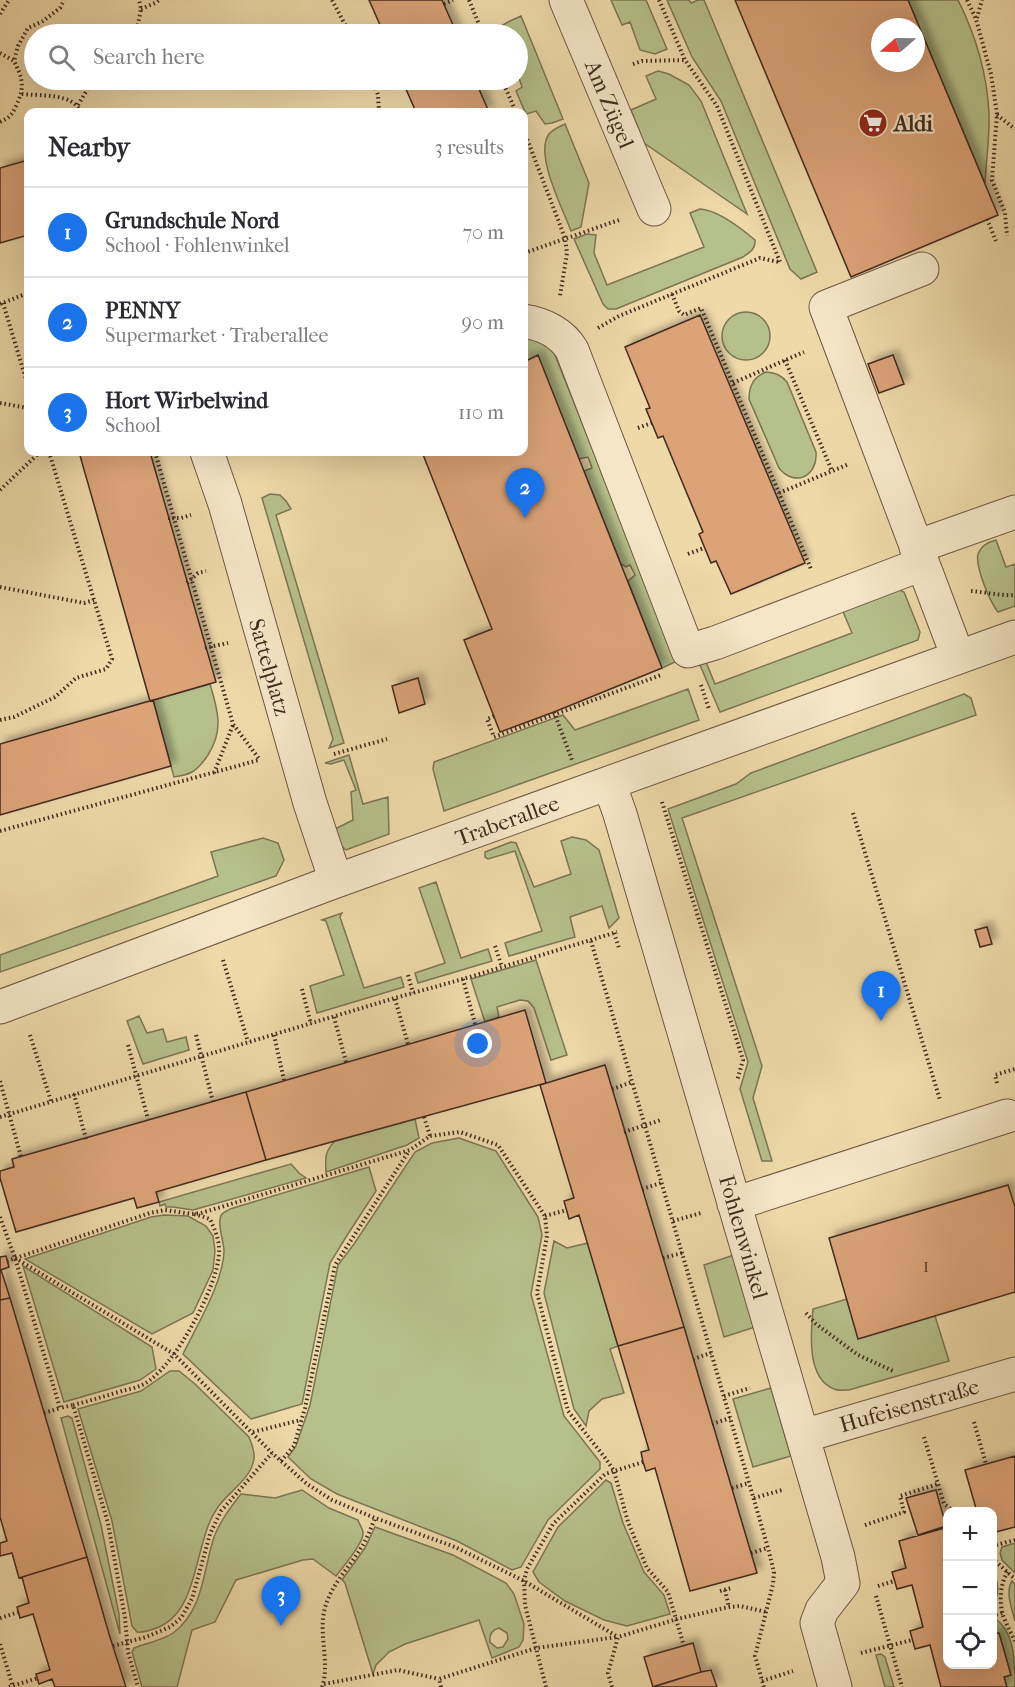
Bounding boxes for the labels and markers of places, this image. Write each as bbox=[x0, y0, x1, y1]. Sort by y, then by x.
supermarket icon: Aldi bbox=[857, 107, 889, 139]
place label: Aldi bbox=[892, 111, 933, 137]
pin: 2 bbox=[506, 468, 544, 518]
pin: 1 bbox=[862, 972, 900, 1021]
pin: 3 bbox=[262, 1576, 300, 1626]

